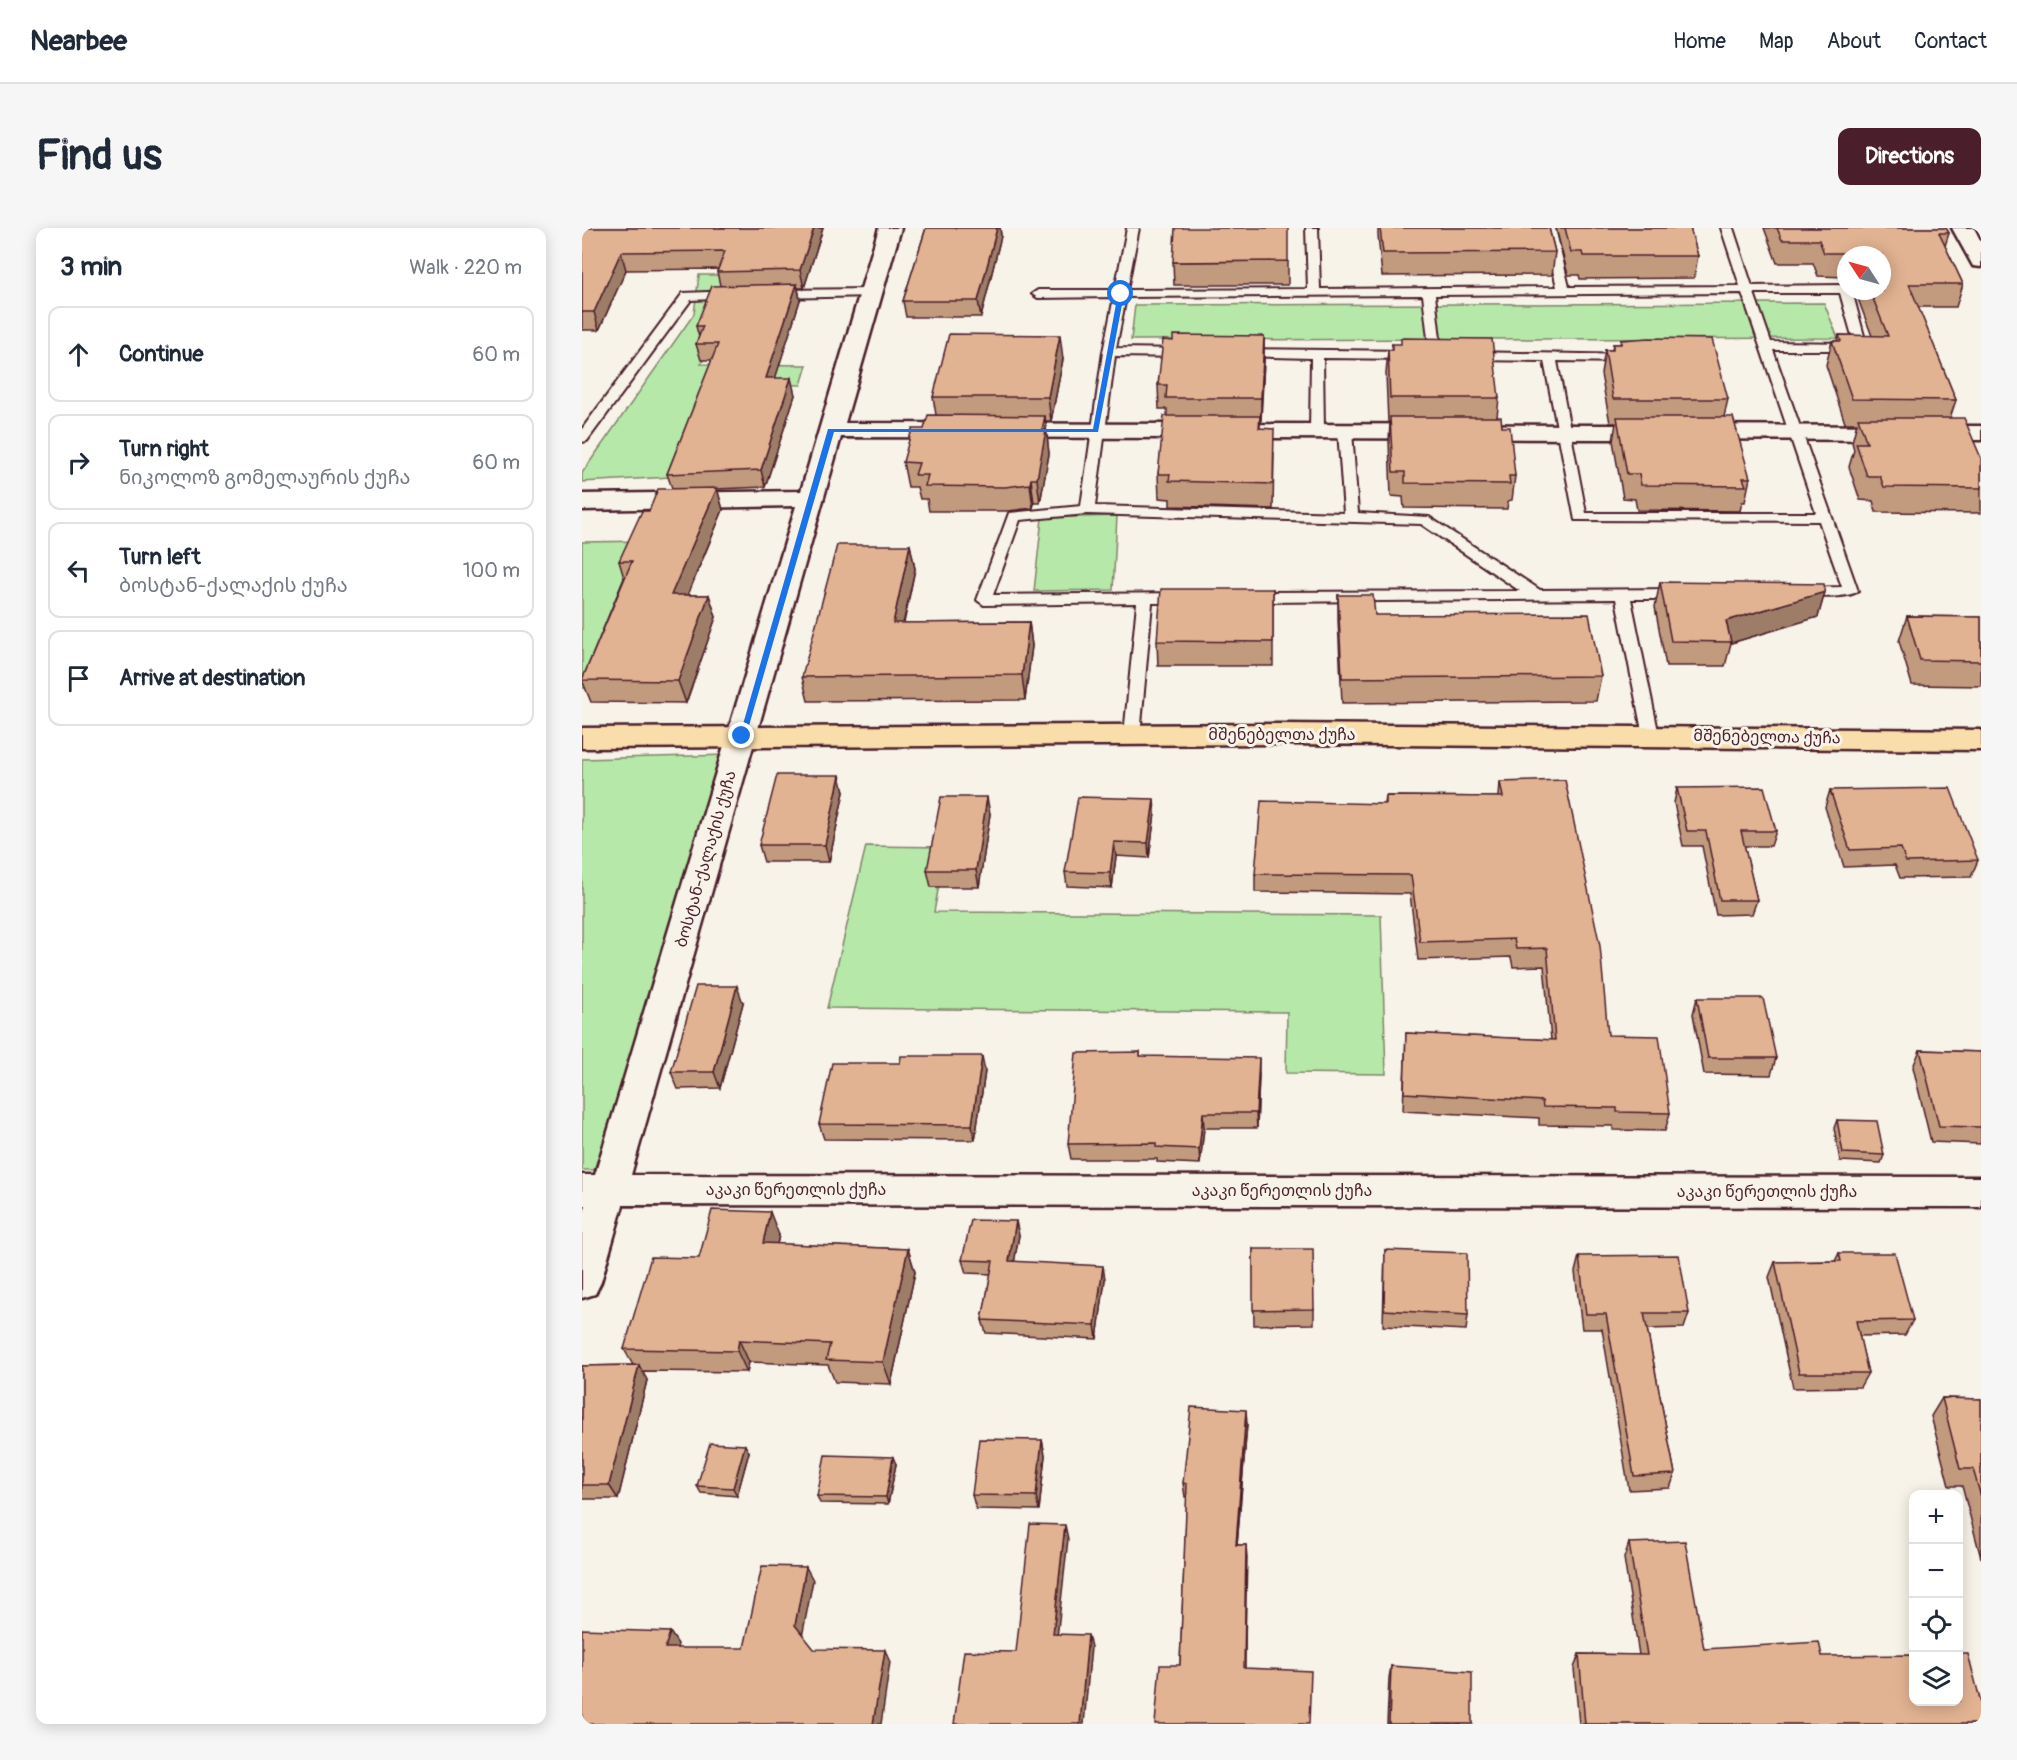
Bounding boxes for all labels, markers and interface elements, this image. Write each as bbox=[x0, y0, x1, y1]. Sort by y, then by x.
text: Nearbee bbox=[30, 24, 127, 59]
text: Home bbox=[1673, 28, 1726, 55]
text: Map bbox=[1759, 28, 1794, 55]
text: About bbox=[1827, 28, 1881, 55]
text: Contact bbox=[1914, 28, 1987, 55]
button: Directions bbox=[1838, 128, 1981, 185]
text: Find us bbox=[36, 130, 162, 182]
north arrow bbox=[1837, 246, 1891, 300]
text: 3 min bbox=[60, 251, 122, 283]
text: Walk · 220 m bbox=[409, 255, 522, 280]
route start bbox=[1107, 280, 1133, 306]
icon: ahead bbox=[62, 338, 95, 371]
text: Continue bbox=[119, 340, 203, 368]
text: 60 m bbox=[473, 342, 520, 367]
text: Turn right bbox=[119, 435, 209, 463]
icon: right bbox=[62, 446, 95, 479]
text: 60 m bbox=[473, 450, 520, 475]
text: ნიკოლოზ გომელაურის ქუჩა bbox=[119, 465, 411, 490]
text: Turn left bbox=[119, 543, 201, 571]
icon: left bbox=[62, 554, 95, 587]
text: 100 m bbox=[463, 558, 520, 583]
text: ბოსტან-ქალაქის ქუჩა bbox=[119, 573, 348, 598]
icon: arrive bbox=[62, 662, 95, 695]
text: Arrive at destination bbox=[119, 664, 305, 692]
route end bbox=[728, 722, 754, 748]
street label: მშენებელთა ქუჩა bbox=[1208, 725, 1356, 745]
street label: მშენებელთა ქუჩა bbox=[1693, 726, 1841, 748]
street label: ბოსტან-ქალაქის ქუჩა bbox=[671, 768, 741, 950]
street label: აკაკი წერეთლის ქუჩა bbox=[706, 1180, 886, 1200]
street label: აკაკი წერეთლის ქუჩა bbox=[1192, 1181, 1372, 1201]
street label: აკაკი წერეთლის ქუჩა bbox=[1677, 1182, 1857, 1202]
map controls bbox=[1909, 1490, 1963, 1706]
button: + bbox=[1909, 1490, 1963, 1544]
button: − bbox=[1909, 1544, 1963, 1598]
button: locate bbox=[1909, 1598, 1963, 1652]
button: layers bbox=[1909, 1652, 1963, 1706]

